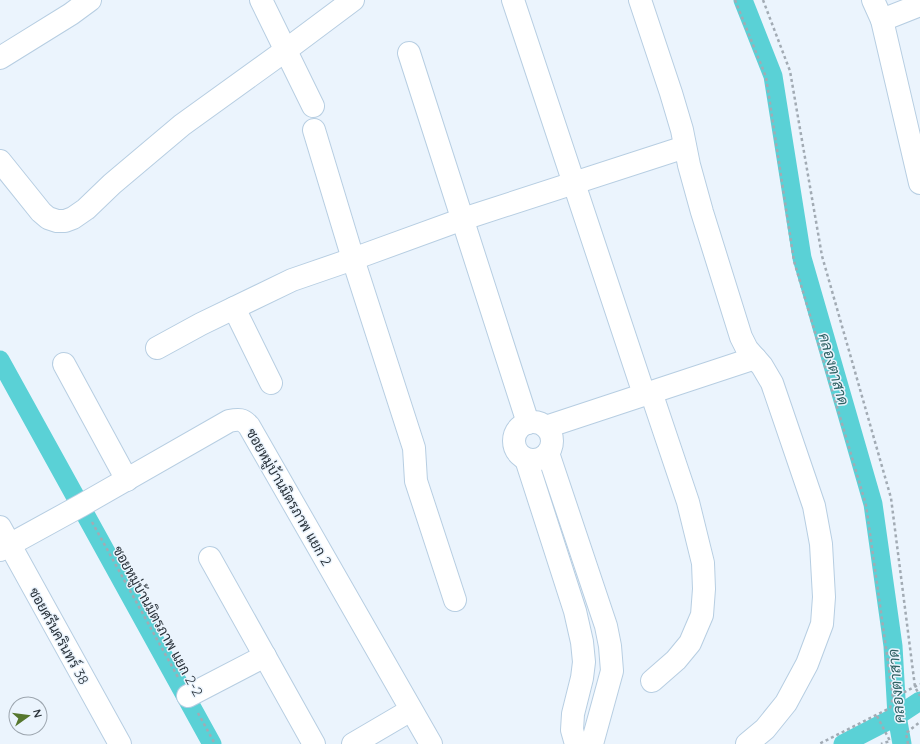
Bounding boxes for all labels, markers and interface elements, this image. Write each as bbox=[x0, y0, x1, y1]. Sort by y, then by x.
water label: คลองตาสาด bbox=[815, 331, 853, 408]
street label: ซอยหมู่บ้านมิตรภาพ แยก 2 bbox=[241, 425, 336, 570]
street label: ซอยหมู่บ้านมิตรภาพ แยก 2-2 bbox=[108, 543, 207, 700]
street label: ซอยศรีนครินทร์ 38 bbox=[25, 584, 93, 688]
water label: คลองตาสาด bbox=[883, 648, 909, 724]
north arrow bbox=[8, 696, 48, 736]
text: N bbox=[30, 708, 45, 719]

